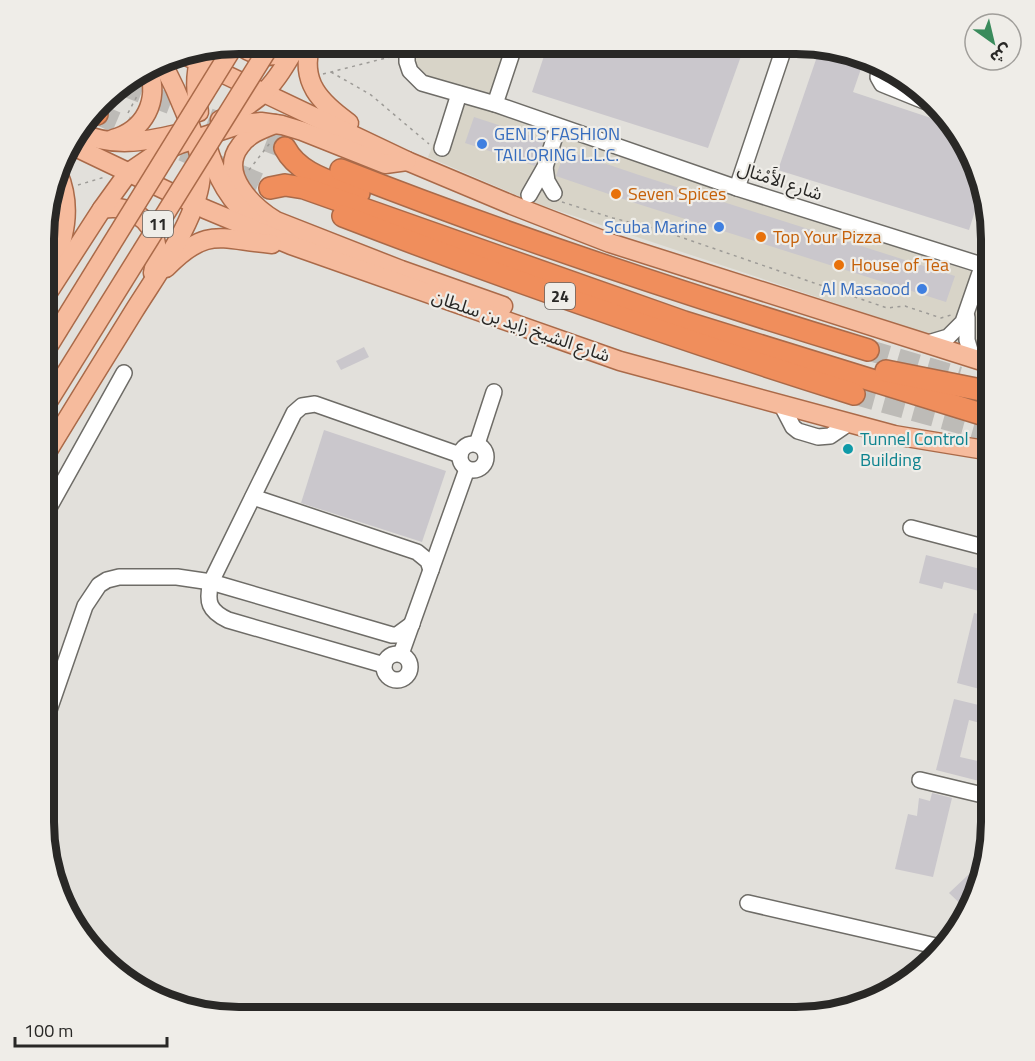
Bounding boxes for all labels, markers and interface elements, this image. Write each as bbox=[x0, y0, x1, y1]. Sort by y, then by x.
north arrow bbox=[963, 12, 1023, 72]
text: ش bbox=[986, 38, 1017, 71]
place label: GENTS FASHION TAILORING L.L.C. bbox=[494, 120, 620, 168]
marker: GENTS FASHION TAILORING L.L.C. bbox=[475, 137, 489, 151]
street label: شارع الأَمْثال bbox=[734, 154, 826, 208]
place label: Seven Spices bbox=[628, 180, 726, 207]
marker: Seven Spices bbox=[609, 187, 623, 201]
road number: 11 bbox=[143, 211, 173, 237]
place label: Scuba Marine bbox=[604, 213, 707, 240]
marker: Scuba Marine bbox=[712, 220, 726, 234]
place label: Top Your Pizza bbox=[773, 223, 881, 250]
marker: Top Your Pizza bbox=[754, 230, 768, 244]
place label: House of Tea bbox=[851, 251, 949, 278]
marker: House of Tea bbox=[832, 258, 846, 272]
place label: Al Masaood bbox=[821, 275, 910, 302]
street label: شارع الشيخ زايد بن سلطان bbox=[428, 282, 614, 370]
marker: Al Masaood bbox=[915, 282, 929, 296]
road number: 24 bbox=[545, 283, 575, 309]
place label: Tunnel Control Building bbox=[860, 425, 969, 473]
marker: Tunnel Control Building bbox=[841, 442, 855, 456]
scale bar bbox=[15, 1010, 166, 1048]
text: 100 m bbox=[24, 1017, 73, 1044]

